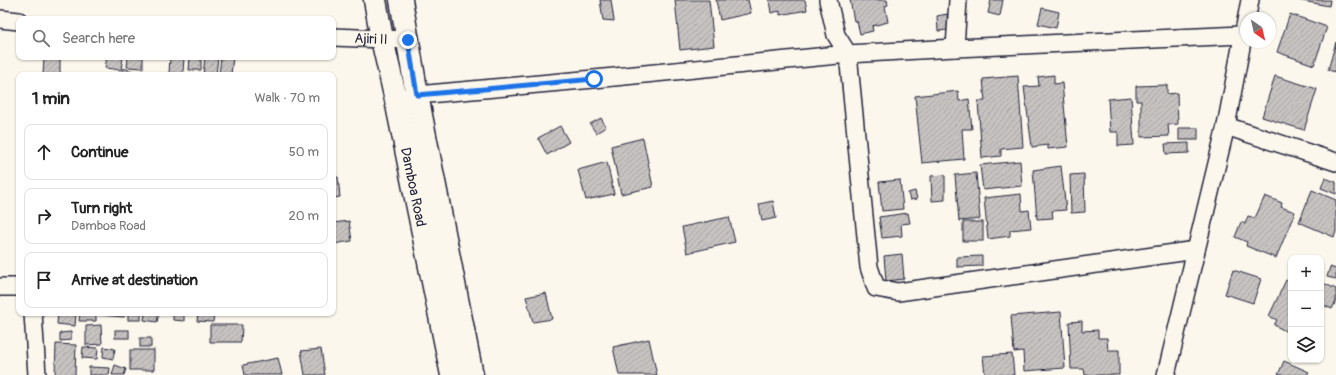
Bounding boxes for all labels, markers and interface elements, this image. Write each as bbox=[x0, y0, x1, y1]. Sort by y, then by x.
north arrow bbox=[1240, 12, 1276, 48]
search box bbox=[16, 16, 336, 60]
icon: search bbox=[30, 27, 52, 49]
text: Search here bbox=[62, 29, 135, 48]
street label: Ajiri II bbox=[354, 29, 388, 48]
route end bbox=[399, 31, 417, 49]
route start bbox=[585, 70, 603, 88]
text: 1 min bbox=[32, 88, 70, 109]
text: Walk · 70 m bbox=[254, 90, 320, 106]
icon: ahead bbox=[33, 141, 55, 163]
text: Continue bbox=[71, 143, 129, 162]
text: 50 m bbox=[289, 144, 319, 160]
street label: Damboa Road bbox=[397, 146, 430, 228]
text: Turn right bbox=[71, 199, 132, 218]
icon: right bbox=[33, 205, 55, 227]
text: 20 m bbox=[288, 208, 319, 224]
text: Damboa Road bbox=[71, 218, 146, 234]
map controls bbox=[1288, 255, 1324, 363]
button: + bbox=[1288, 255, 1324, 291]
icon: arrive bbox=[33, 269, 55, 291]
text: Arrive at destination bbox=[71, 271, 198, 290]
button: − bbox=[1288, 291, 1324, 327]
button: layers bbox=[1288, 327, 1324, 363]

